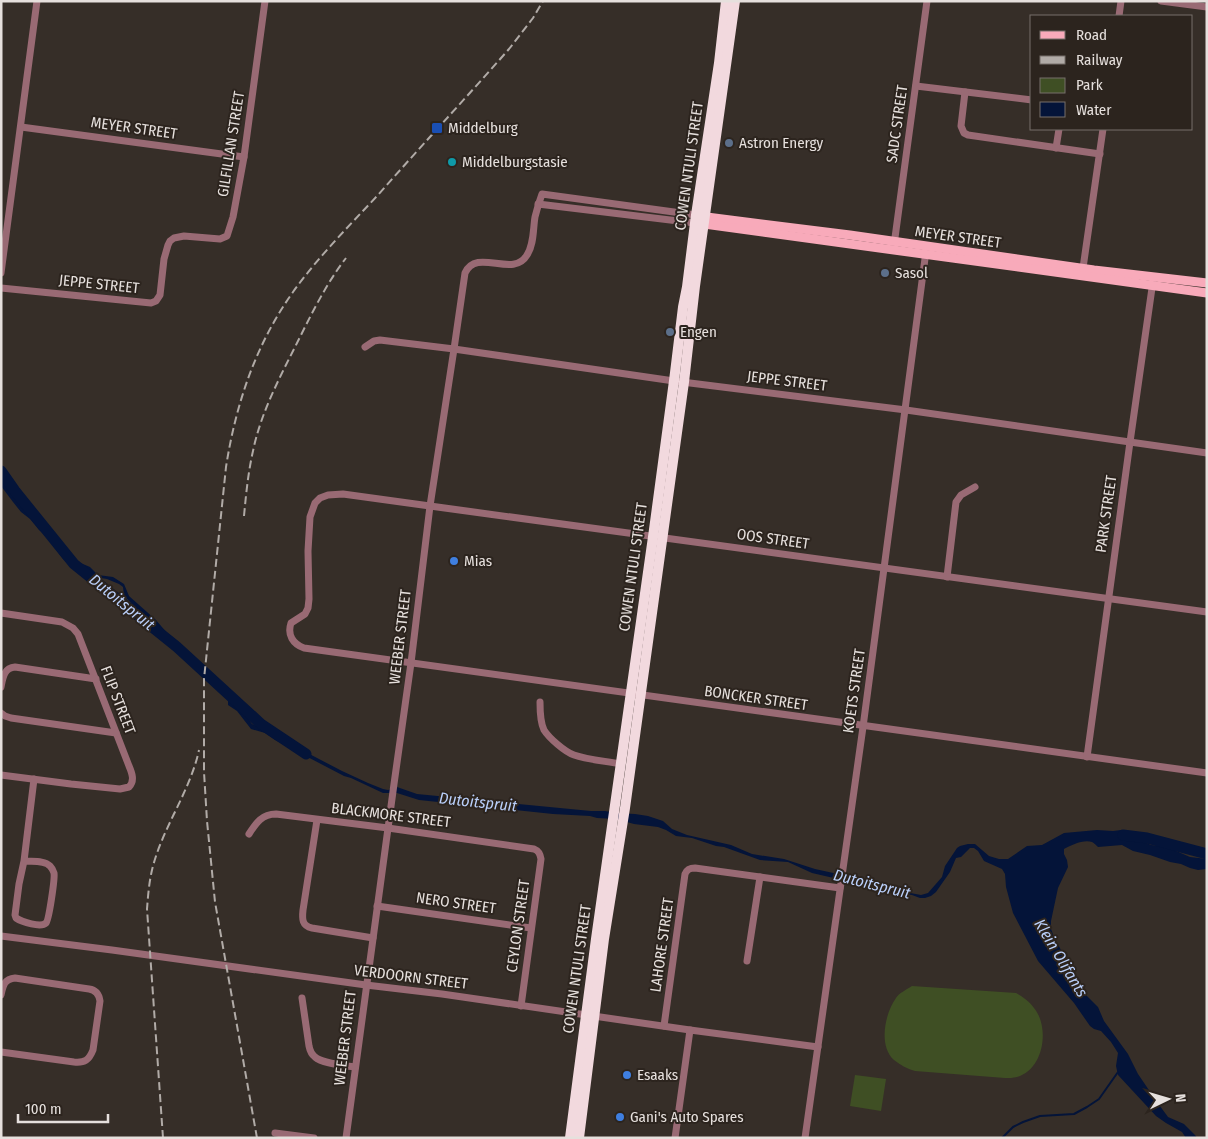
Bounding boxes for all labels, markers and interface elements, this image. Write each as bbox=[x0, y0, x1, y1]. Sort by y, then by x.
legend bbox=[1030, 15, 1193, 130]
text: Road bbox=[1076, 26, 1107, 44]
text: Railway bbox=[1076, 51, 1123, 69]
text: Park bbox=[1076, 76, 1103, 94]
street label: SADC STREET bbox=[883, 84, 911, 164]
street label: GILFILLAN STREET bbox=[214, 90, 248, 198]
street label: COWEN NTULI STREET bbox=[671, 100, 707, 232]
text: Water bbox=[1076, 101, 1112, 119]
street label: MEYER STREET bbox=[90, 113, 178, 143]
place label: Middelburg bbox=[448, 119, 518, 137]
marker: Middelburg bbox=[430, 121, 444, 135]
place label: Astron Energy bbox=[739, 134, 824, 152]
marker: Astron Energy bbox=[723, 137, 735, 149]
place label: Middelburgstasie bbox=[462, 153, 568, 171]
marker: Middelburgstasie bbox=[446, 156, 458, 168]
street label: MEYER STREET bbox=[914, 222, 1002, 252]
place label: Sasol bbox=[895, 264, 928, 282]
marker: Sasol bbox=[879, 267, 891, 279]
street label: JEPPE STREET bbox=[58, 271, 140, 297]
place label: Engen bbox=[680, 323, 717, 341]
marker: Engen bbox=[664, 326, 676, 338]
street label: JEPPE STREET bbox=[746, 367, 828, 395]
street label: PARK STREET bbox=[1092, 474, 1120, 554]
street label: COWEN NTULI STREET bbox=[615, 501, 651, 633]
street label: OOS STREET bbox=[736, 525, 810, 553]
place label: Mias bbox=[464, 552, 492, 570]
marker: Mias bbox=[448, 555, 460, 567]
water label: Dutoitspruit bbox=[86, 570, 159, 635]
street label: WEEBER STREET bbox=[385, 588, 415, 685]
street label: KOETS STREET bbox=[839, 648, 869, 734]
street label: FLIP STREET bbox=[97, 663, 139, 737]
street label: BONCKER STREET bbox=[703, 682, 809, 714]
water label: Dutoitspruit bbox=[438, 788, 519, 816]
street label: BLACKMORE STREET bbox=[330, 799, 452, 831]
water label: Dutoitspruit bbox=[832, 865, 913, 903]
street label: CEYLON STREET bbox=[503, 878, 533, 973]
street label: NERO STREET bbox=[415, 888, 497, 918]
street label: LAHORE STREET bbox=[646, 897, 678, 993]
street label: COWEN NTULI STREET bbox=[559, 903, 595, 1035]
water label: Klein Olifants bbox=[1030, 916, 1092, 1001]
street label: VERDOORN STREET bbox=[353, 961, 469, 993]
street label: WEEBER STREET bbox=[330, 989, 360, 1086]
place label: Esaaks bbox=[637, 1066, 678, 1084]
marker: Esaaks bbox=[621, 1069, 633, 1081]
north arrow bbox=[1143, 1074, 1193, 1124]
scale bar bbox=[18, 1092, 108, 1124]
text: N bbox=[1172, 1093, 1189, 1103]
text: 100 m bbox=[25, 1100, 62, 1118]
place label: Gani's Auto Spares bbox=[630, 1108, 744, 1126]
marker: Gani's Auto Spares bbox=[614, 1111, 626, 1123]

